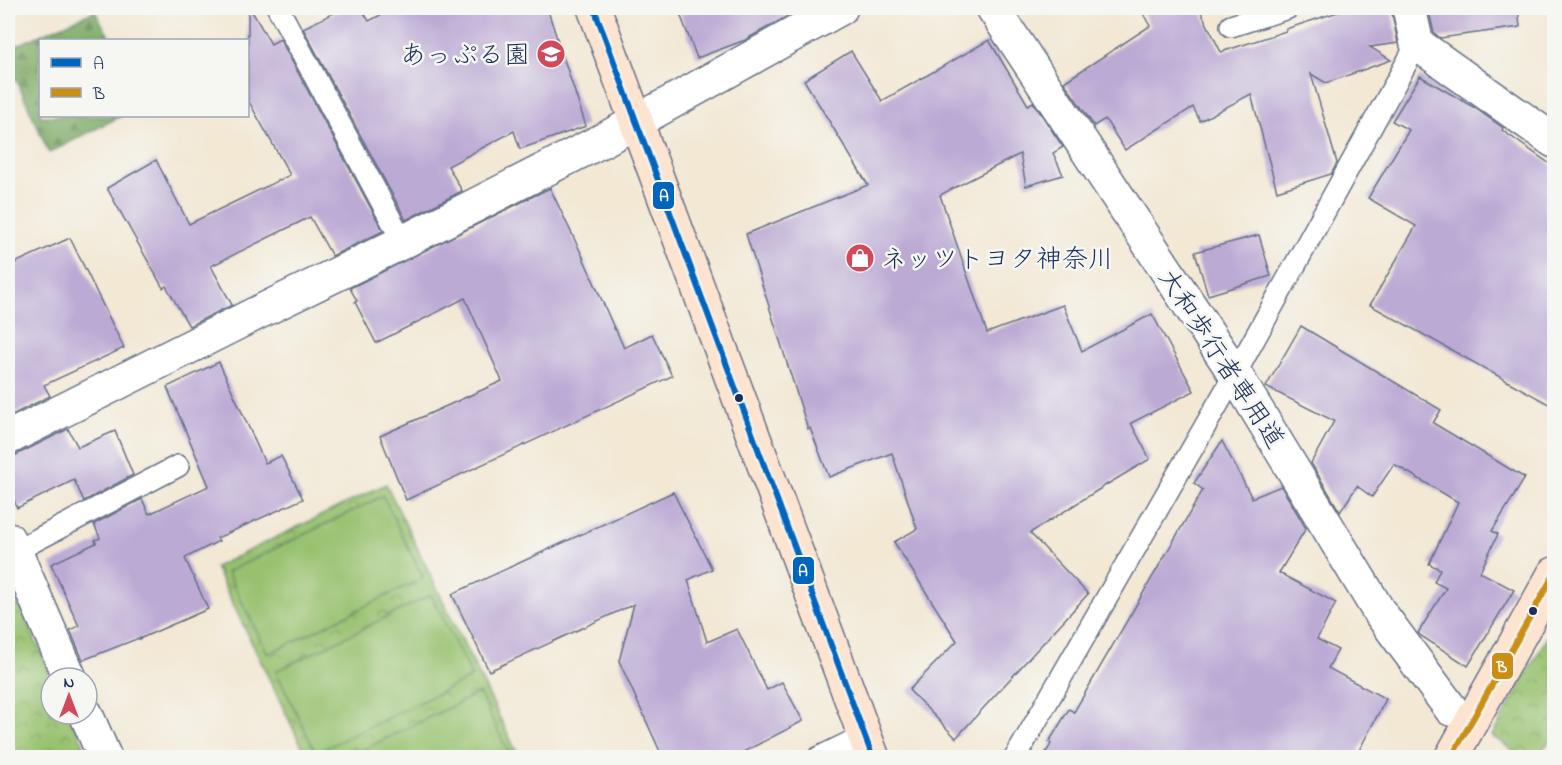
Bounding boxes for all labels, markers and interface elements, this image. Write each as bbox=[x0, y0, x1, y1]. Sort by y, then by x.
place label: あっぷる園 bbox=[400, 38, 530, 76]
school or university icon: あっぷる園 bbox=[535, 38, 567, 70]
legend bbox=[39, 39, 249, 117]
text: A bbox=[93, 52, 104, 78]
text: B bbox=[92, 82, 105, 108]
line badge: A bbox=[652, 181, 675, 210]
text: A bbox=[659, 185, 669, 209]
shop icon: ネッツトヨタ神奈川 bbox=[844, 242, 876, 274]
place label: ネッツトヨタ神奈川 bbox=[881, 242, 1114, 280]
street label: 大和歩行者専用道 bbox=[1147, 262, 1292, 457]
unlabelled marker bbox=[733, 392, 745, 404]
line badge: A bbox=[792, 556, 815, 585]
text: A bbox=[798, 560, 808, 584]
unlabelled marker bbox=[1527, 605, 1539, 617]
line badge: B bbox=[1491, 652, 1514, 680]
text: B bbox=[1496, 656, 1508, 680]
north arrow bbox=[39, 666, 99, 726]
text: N bbox=[64, 671, 75, 695]

